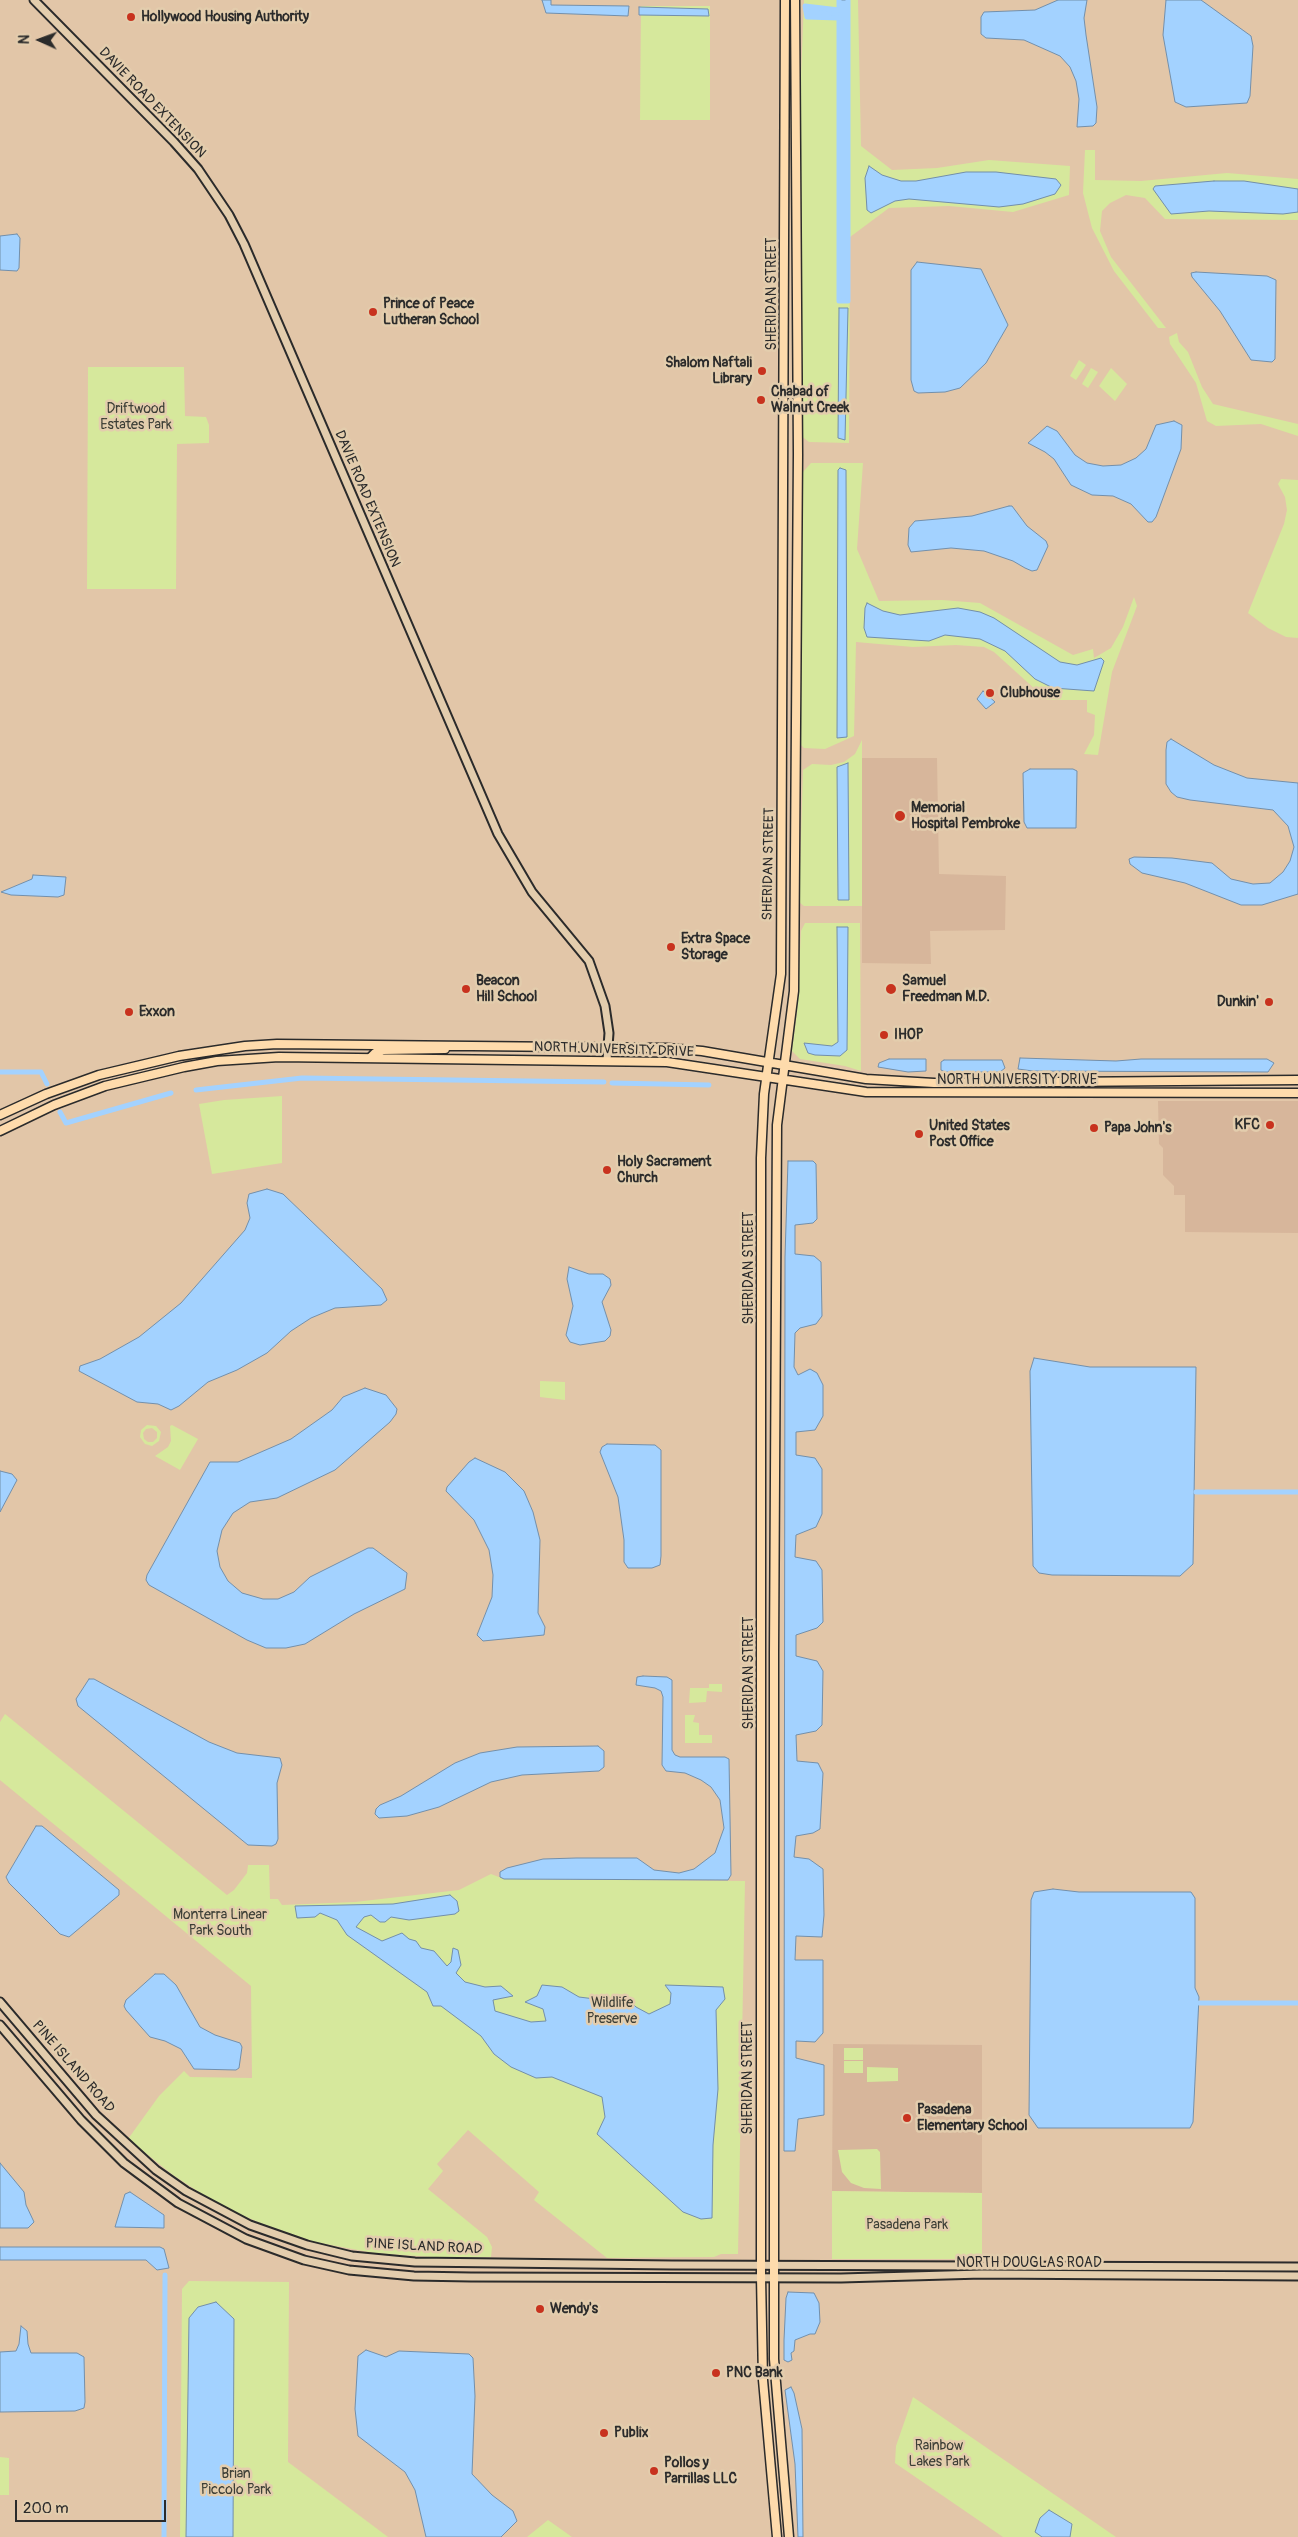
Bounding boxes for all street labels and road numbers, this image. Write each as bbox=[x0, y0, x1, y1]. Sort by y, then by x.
street label: DAVIE ROAD EXTENSION bbox=[95, 44, 209, 162]
street label: SHERIDAN STREET bbox=[764, 237, 780, 351]
street label: DAVIE ROAD EXTENSION bbox=[331, 428, 403, 570]
street label: SHERIDAN STREET bbox=[760, 807, 778, 921]
street label: NORTH UNIVERSITY DRIVE bbox=[534, 1039, 694, 1061]
street label: NORTH UNIVERSITY DRIVE bbox=[937, 1072, 1097, 1088]
street label: SHERIDAN STREET bbox=[741, 1211, 757, 1325]
street label: SHERIDAN STREET bbox=[741, 1616, 757, 1730]
street label: PINE ISLAND ROAD bbox=[28, 2017, 118, 2117]
street label: SHERIDAN STREET bbox=[740, 2021, 756, 2135]
street label: PINE ISLAND ROAD bbox=[365, 2236, 483, 2258]
street label: NORTH DOUGLAS ROAD bbox=[956, 2255, 1102, 2271]

